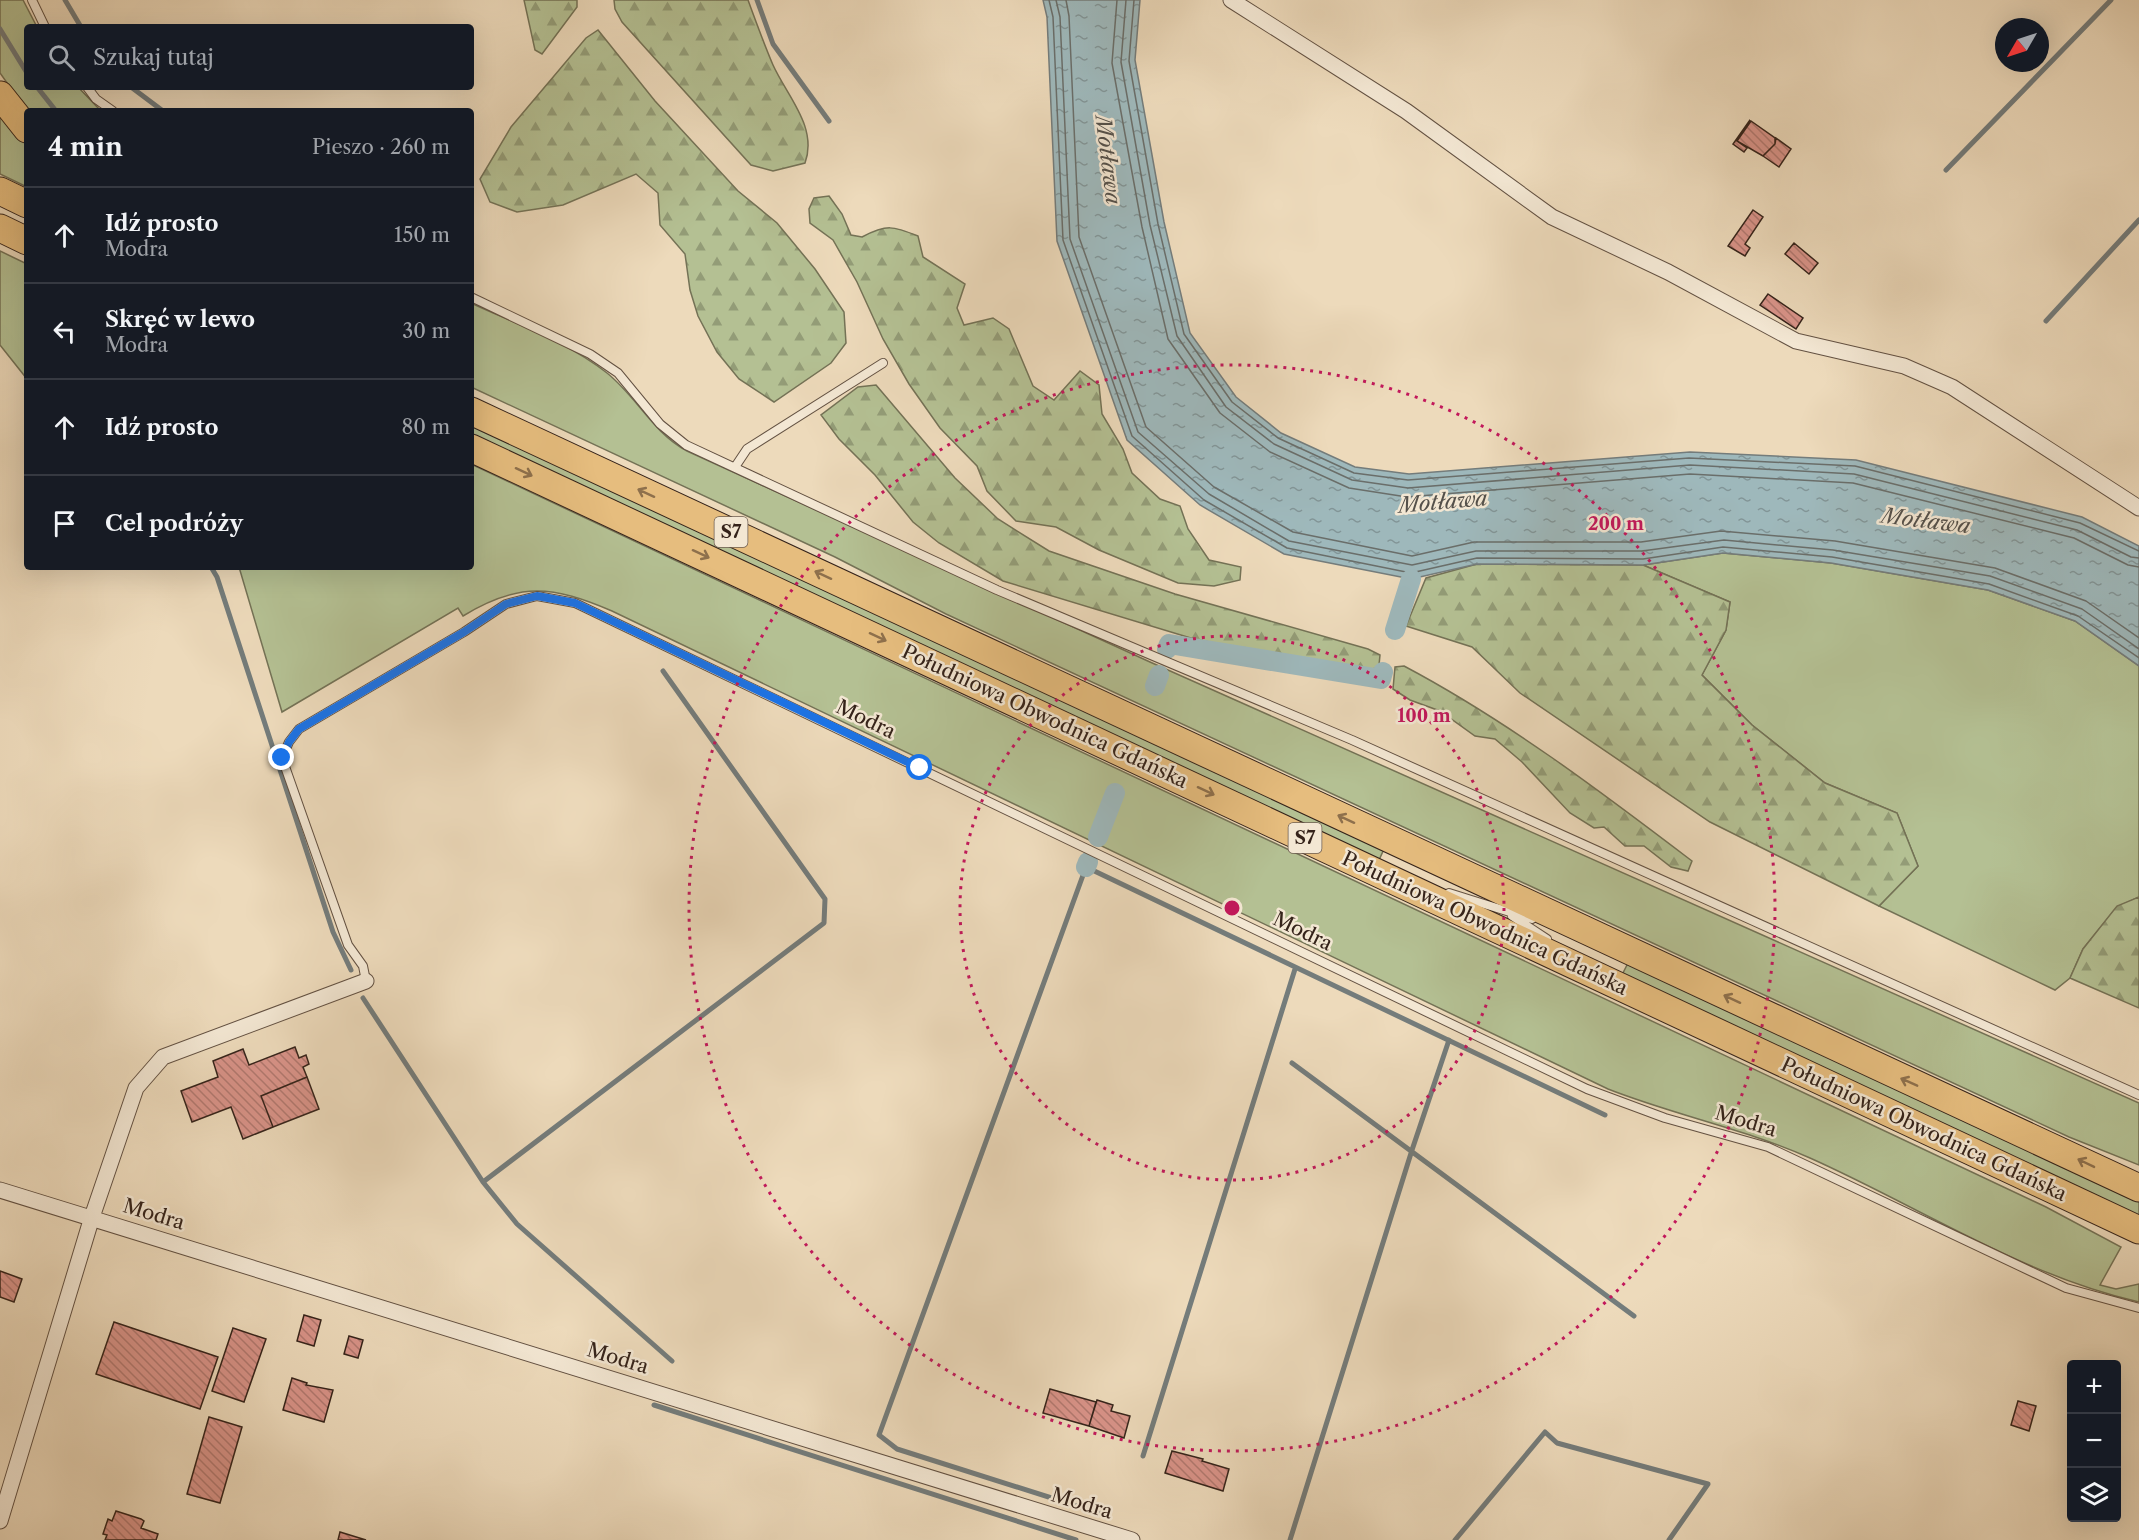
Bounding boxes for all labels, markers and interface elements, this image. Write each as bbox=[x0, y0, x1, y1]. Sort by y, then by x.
north arrow bbox=[1995, 18, 2049, 72]
search box bbox=[24, 24, 474, 90]
icon: search bbox=[45, 41, 78, 74]
text: Szukaj tutaj bbox=[93, 44, 214, 71]
water label: Motława bbox=[1090, 111, 1126, 206]
text: 4 min bbox=[48, 131, 123, 163]
text: Pieszo · 260 m bbox=[312, 135, 450, 159]
text: Idź prosto bbox=[105, 210, 219, 237]
icon: ahead bbox=[48, 219, 81, 252]
text: 150 m bbox=[394, 223, 450, 247]
text: Modra bbox=[105, 237, 168, 261]
text: Skręć w lewo bbox=[105, 306, 255, 333]
icon: left bbox=[48, 315, 81, 348]
text: 30 m bbox=[402, 319, 450, 343]
text: Modra bbox=[105, 333, 168, 357]
icon: ahead bbox=[48, 411, 81, 444]
text: Idź prosto bbox=[105, 414, 219, 441]
text: 80 m bbox=[402, 415, 450, 439]
one-way arrow bbox=[515, 467, 533, 479]
water label: Motława bbox=[1394, 485, 1489, 518]
one-way arrow bbox=[638, 486, 656, 498]
water label: Motława bbox=[1877, 502, 1972, 538]
icon: arrive bbox=[48, 507, 81, 540]
text: Cel podróży bbox=[105, 510, 243, 537]
text: 200 m bbox=[1588, 513, 1644, 535]
road number: S7 bbox=[714, 517, 748, 547]
one-way arrow bbox=[692, 549, 710, 561]
one-way arrow bbox=[814, 569, 832, 581]
one-way arrow bbox=[868, 631, 886, 643]
street label: Południowa Obwodnica Gdańska bbox=[898, 639, 1192, 793]
street label: Modra bbox=[832, 694, 900, 744]
text: 100 m bbox=[1397, 705, 1451, 727]
route end bbox=[268, 744, 294, 770]
route start bbox=[906, 754, 932, 780]
one-way arrow bbox=[1197, 786, 1215, 798]
one-way arrow bbox=[1338, 813, 1356, 824]
road number: S7 bbox=[1288, 823, 1322, 853]
street label: Południowa Obwodnica Gdańska bbox=[1338, 846, 1632, 1000]
centre of rings bbox=[1222, 898, 1242, 918]
street label: Modra bbox=[1269, 906, 1337, 956]
one-way arrow bbox=[1724, 993, 1742, 1005]
street label: Południowa Obwodnica Gdańska bbox=[1777, 1052, 2071, 1206]
one-way arrow bbox=[1900, 1075, 1918, 1087]
street label: Modra bbox=[1712, 1100, 1780, 1142]
one-way arrow bbox=[2078, 1156, 2096, 1168]
street label: Modra bbox=[120, 1193, 188, 1235]
street label: Modra bbox=[584, 1337, 652, 1379]
map controls bbox=[2067, 1360, 2121, 1522]
button: + bbox=[2067, 1360, 2121, 1414]
button: − bbox=[2067, 1414, 2121, 1468]
button: layers bbox=[2067, 1468, 2121, 1522]
street label: Modra bbox=[1048, 1482, 1116, 1524]

